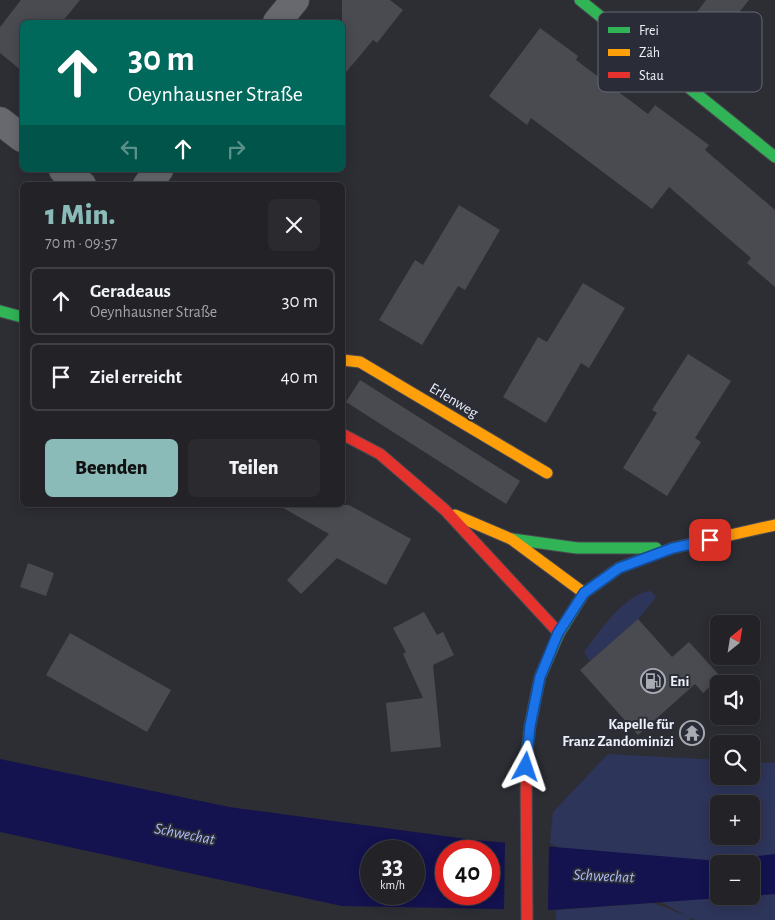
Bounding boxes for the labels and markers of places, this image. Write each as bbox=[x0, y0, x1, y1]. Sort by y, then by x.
pin bbox=[689, 519, 731, 561]
fuel station icon: Eni bbox=[640, 668, 666, 694]
place label: Eni bbox=[670, 674, 689, 689]
place label: Kapelle für Franz Zandominizi bbox=[562, 717, 675, 749]
temple icon: Kapelle für Franz Zandominizi bbox=[679, 720, 705, 746]

